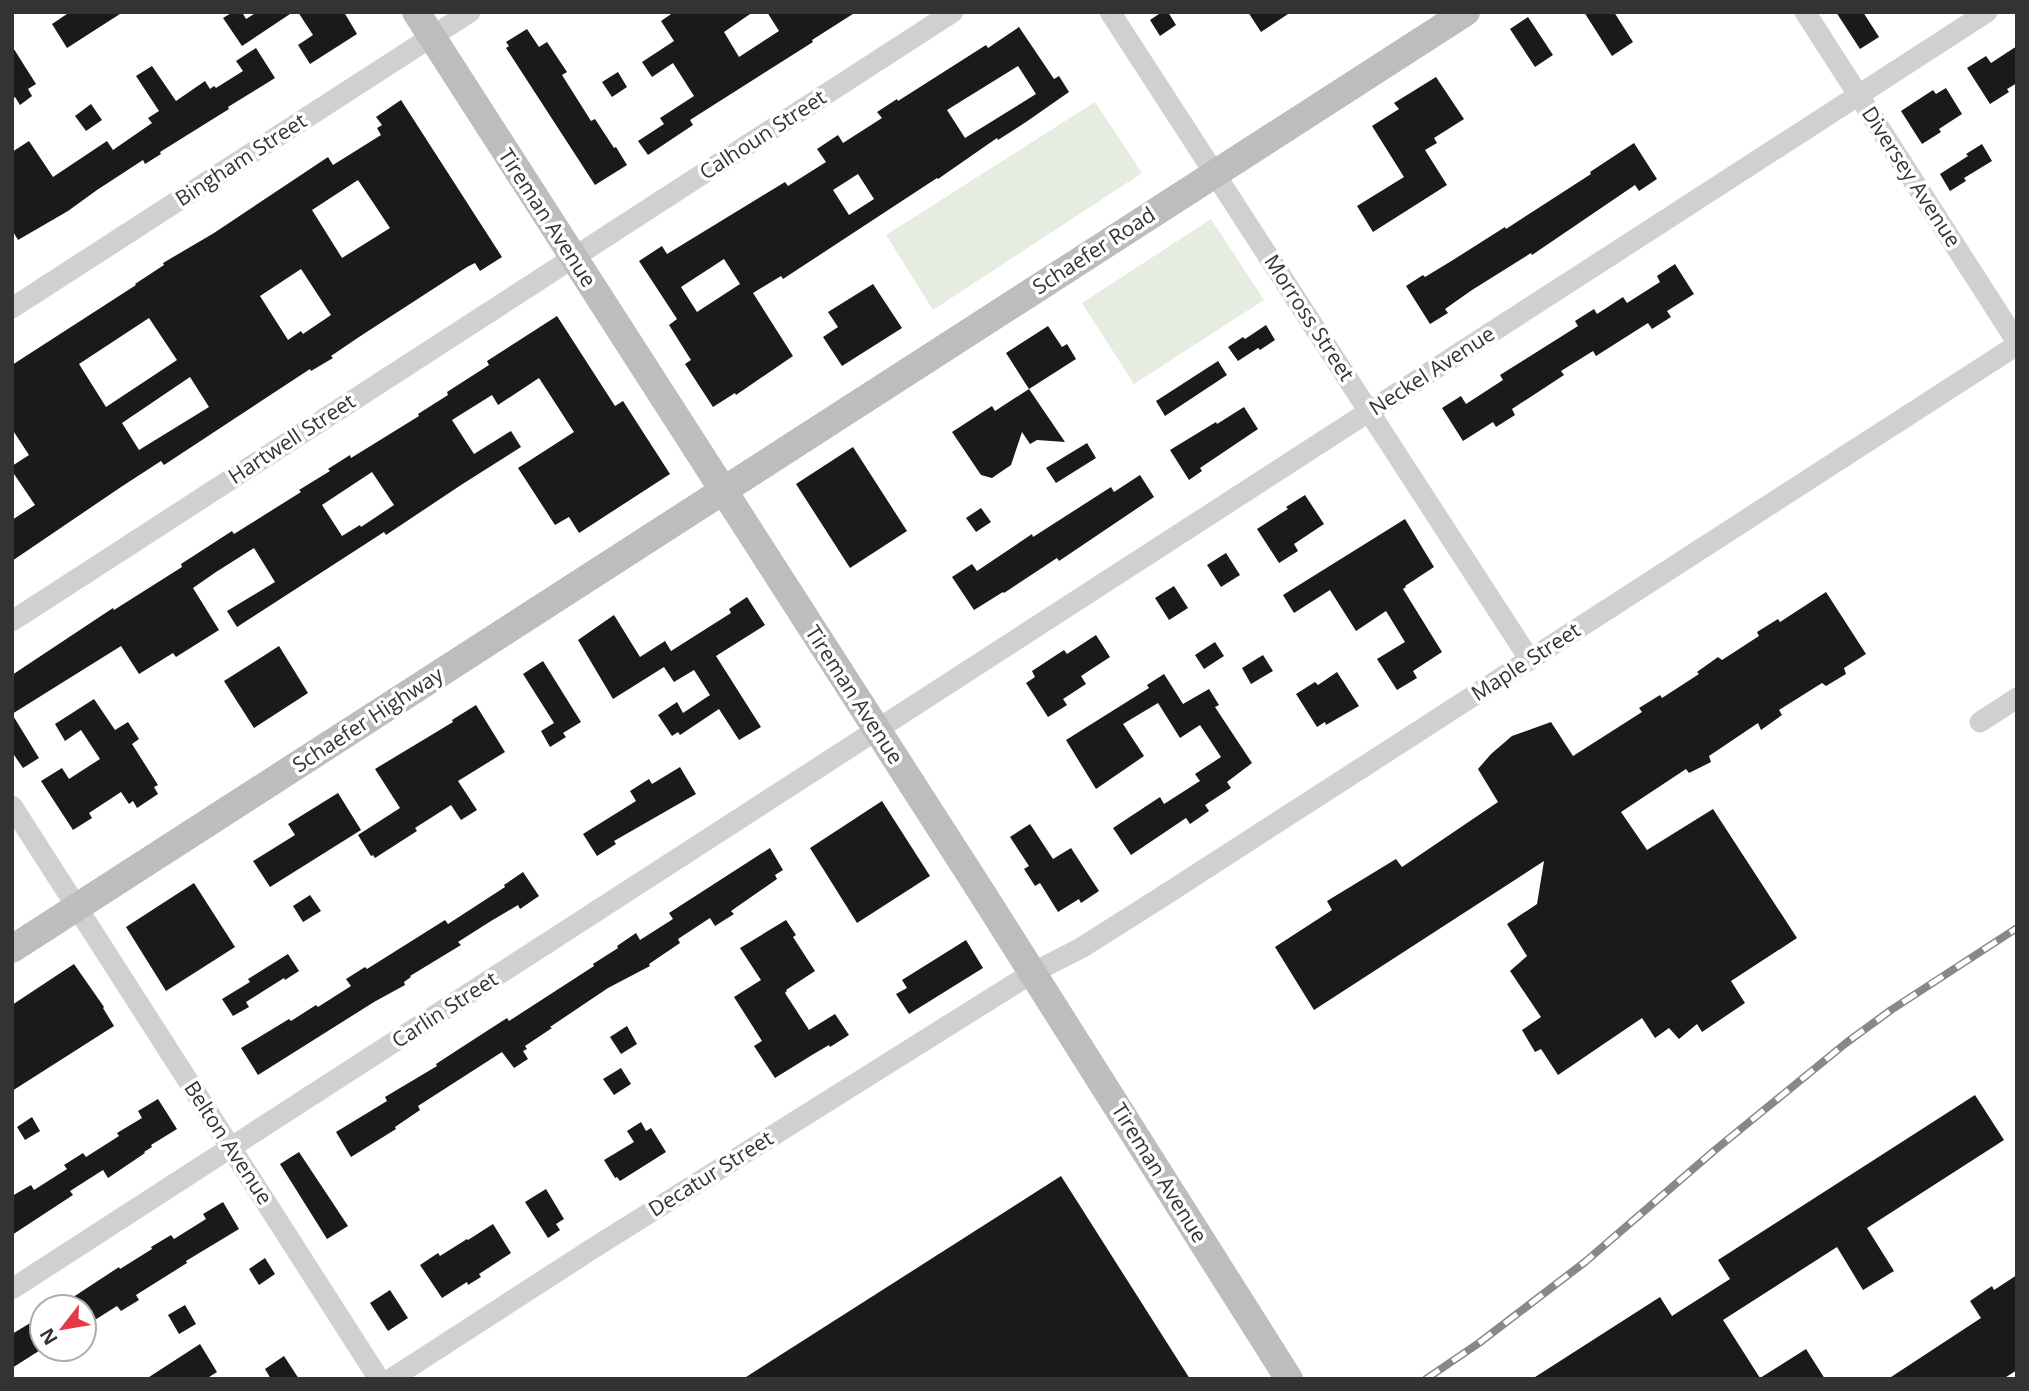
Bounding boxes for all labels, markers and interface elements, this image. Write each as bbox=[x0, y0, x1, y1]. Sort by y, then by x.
street label: Calhoun Street bbox=[694, 83, 831, 186]
street label: Diversey Avenue bbox=[1856, 101, 1968, 252]
street label: Bingham Street bbox=[169, 106, 312, 212]
street label: Tireman Avenue bbox=[493, 143, 603, 292]
street label: Schaefer Road bbox=[1027, 200, 1160, 300]
street label: Morross Street bbox=[1258, 249, 1361, 386]
street label: Neckel Avenue bbox=[1363, 319, 1500, 421]
street label: Hartwell Street bbox=[223, 387, 360, 490]
street label: Maple Street bbox=[1466, 615, 1585, 707]
street label: Tireman Avenue bbox=[800, 620, 910, 769]
street label: Schaefer Highway bbox=[287, 660, 449, 778]
street label: Carlin Street bbox=[386, 964, 503, 1054]
street label: Belton Avenue bbox=[178, 1075, 279, 1210]
street label: Tireman Avenue bbox=[1106, 1097, 1214, 1248]
street label: Decatur Street bbox=[643, 1124, 778, 1223]
north arrow bbox=[28, 1293, 98, 1363]
text: N bbox=[33, 1323, 64, 1350]

